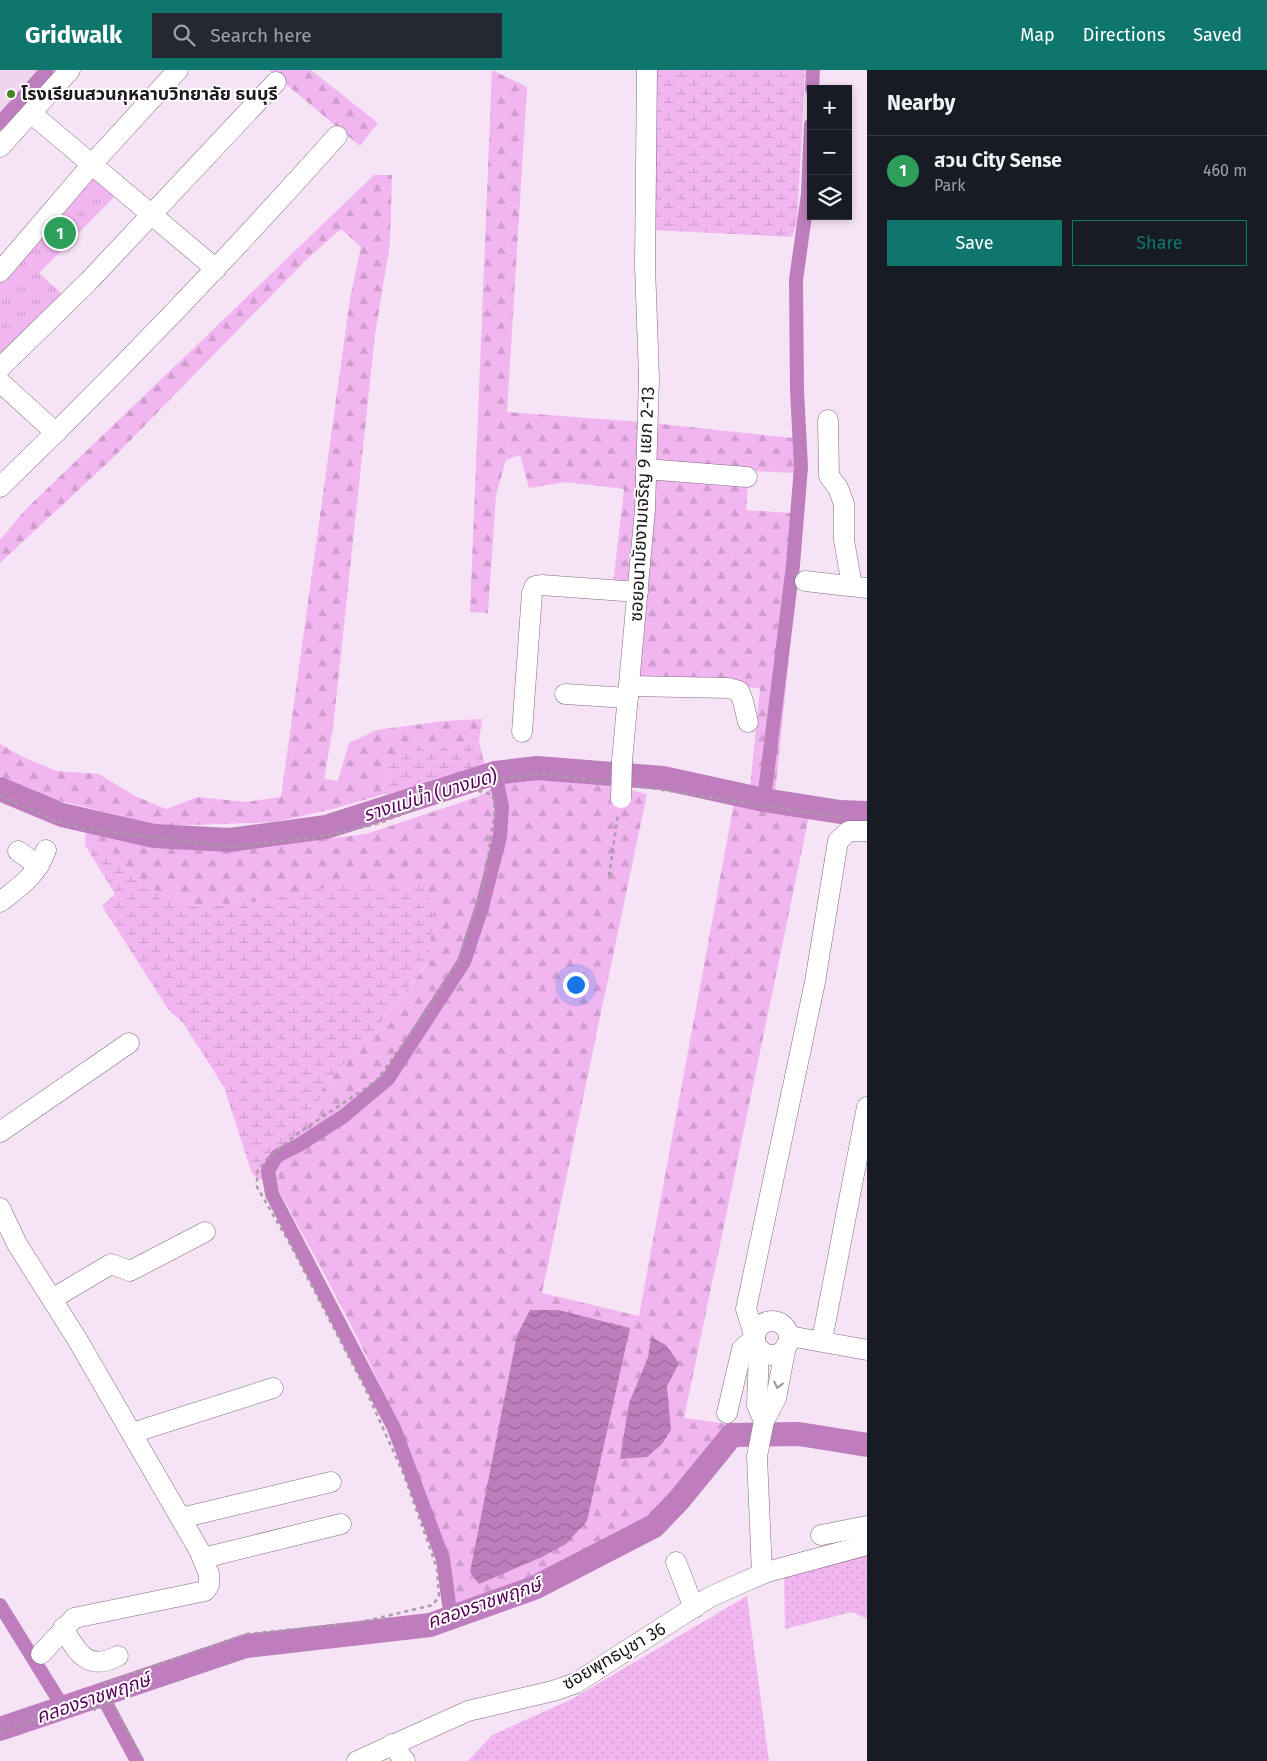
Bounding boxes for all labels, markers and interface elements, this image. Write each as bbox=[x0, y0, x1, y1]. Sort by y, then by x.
search box bbox=[152, 13, 502, 58]
text: Gridwalk bbox=[25, 21, 122, 49]
icon: search bbox=[170, 21, 198, 49]
text: Search here bbox=[210, 24, 312, 47]
text: Map bbox=[1020, 24, 1055, 46]
text: Directions bbox=[1083, 24, 1165, 46]
text: Saved bbox=[1193, 24, 1242, 46]
place label: โรงเรียนสวนกุหลาบวิทยาลัย ธนบุรี bbox=[21, 83, 278, 105]
map controls bbox=[807, 85, 852, 220]
button: + bbox=[807, 85, 852, 130]
marker: โรงเรียนสวนกุหลาบวิทยาลัย ธนบุรี bbox=[5, 88, 17, 100]
text: Nearby bbox=[887, 90, 955, 116]
button: − bbox=[807, 130, 852, 175]
text: สวน City Sense bbox=[934, 149, 1062, 172]
text: 1 bbox=[899, 161, 907, 180]
text: 460 m bbox=[1203, 161, 1247, 180]
button: layers bbox=[807, 175, 852, 220]
text: Park bbox=[934, 176, 966, 195]
pin: 1 bbox=[44, 214, 76, 252]
button: Save bbox=[887, 220, 1062, 266]
button: Share bbox=[1072, 220, 1247, 266]
street label: ซอยอนามัยงามเจริญ 9 แยก 2-13 bbox=[625, 386, 659, 622]
water label: รางแม่น้ำ (บางมด) bbox=[360, 762, 500, 826]
your location bbox=[563, 972, 589, 998]
one-way arrow bbox=[773, 1380, 784, 1389]
water label: คลองราชพฤกษ์ bbox=[424, 1571, 548, 1633]
street label: ซอยพุทธบูชา 36 bbox=[558, 1618, 670, 1695]
water label: คลองราชพฤกษ์ bbox=[33, 1666, 157, 1728]

